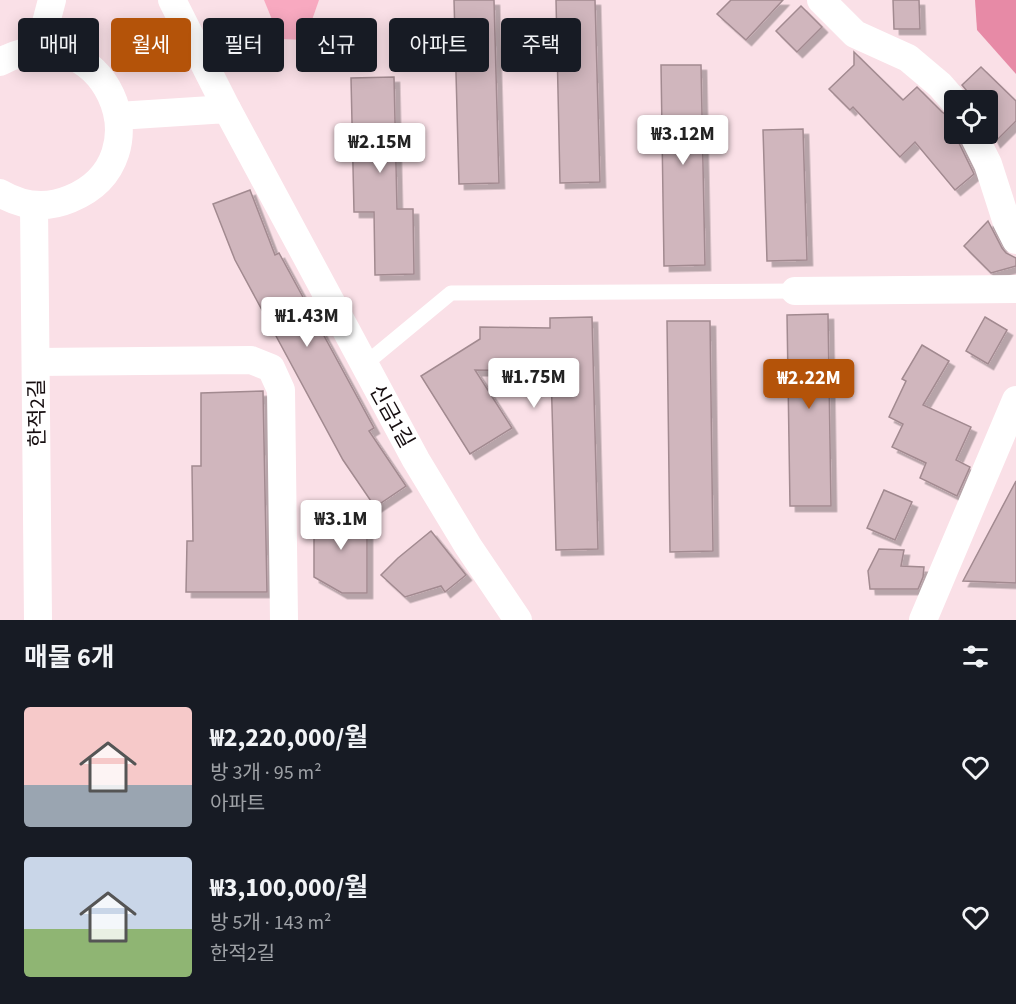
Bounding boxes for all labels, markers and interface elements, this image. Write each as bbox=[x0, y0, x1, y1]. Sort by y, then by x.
chip: 매매 bbox=[18, 18, 99, 72]
chip: 월세 bbox=[111, 18, 191, 72]
chip: 필터 bbox=[203, 18, 284, 72]
chip: 신규 bbox=[296, 18, 377, 72]
chip: 아파트 bbox=[389, 18, 489, 72]
chip: 주택 bbox=[501, 18, 581, 72]
map controls bbox=[944, 90, 998, 144]
button: locate bbox=[944, 90, 998, 144]
pin: ₩3.12M bbox=[634, 115, 732, 166]
text: ₩3.12M bbox=[651, 120, 715, 148]
pin: ₩2.15M bbox=[331, 123, 429, 174]
text: ₩2.15M bbox=[348, 128, 412, 156]
pin: ₩1.43M bbox=[258, 297, 356, 348]
text: ₩1.43M bbox=[275, 302, 339, 330]
pin: ₩1.75M bbox=[485, 358, 583, 409]
pin: ₩2.22M bbox=[760, 359, 858, 410]
text: ₩1.75M bbox=[502, 363, 566, 391]
text: ₩2.22M bbox=[777, 364, 841, 392]
street label: 한적2길 bbox=[21, 379, 53, 447]
street label: 신금1길 bbox=[362, 379, 422, 453]
pin: ₩3.1M bbox=[299, 500, 383, 551]
text: ₩3.1M bbox=[315, 505, 367, 533]
text: 매물 6개 bbox=[24, 639, 115, 676]
icon: filters bbox=[959, 640, 992, 673]
text: ₩2,220,000/월 bbox=[210, 719, 368, 756]
icon: home bbox=[72, 731, 144, 803]
icon: heart bbox=[959, 751, 992, 784]
text: 방 3개 · 95 m² bbox=[210, 759, 322, 787]
text: 아파트 bbox=[210, 790, 265, 818]
text: ₩3,100,000/월 bbox=[210, 869, 368, 906]
icon: home bbox=[72, 881, 144, 953]
icon: heart bbox=[959, 901, 992, 934]
text: 방 5개 · 143 m² bbox=[210, 909, 331, 937]
text: 한적2길 bbox=[210, 940, 275, 968]

